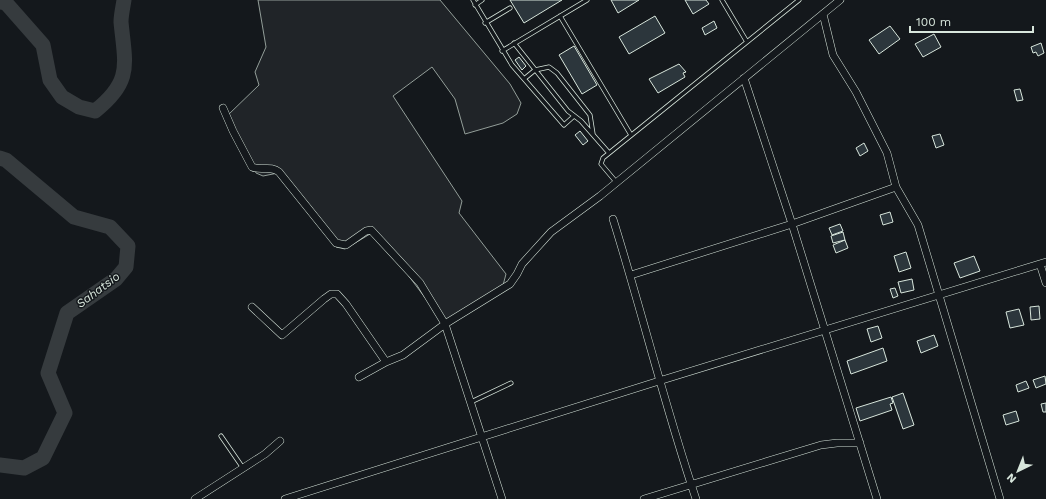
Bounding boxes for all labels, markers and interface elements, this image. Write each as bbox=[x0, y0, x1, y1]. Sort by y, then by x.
scale bar bbox=[910, 8, 1033, 34]
text: 100 m bbox=[916, 15, 951, 29]
water label: Sahatsio bbox=[74, 269, 122, 311]
north arrow bbox=[998, 451, 1038, 491]
text: N bbox=[1004, 470, 1019, 485]

